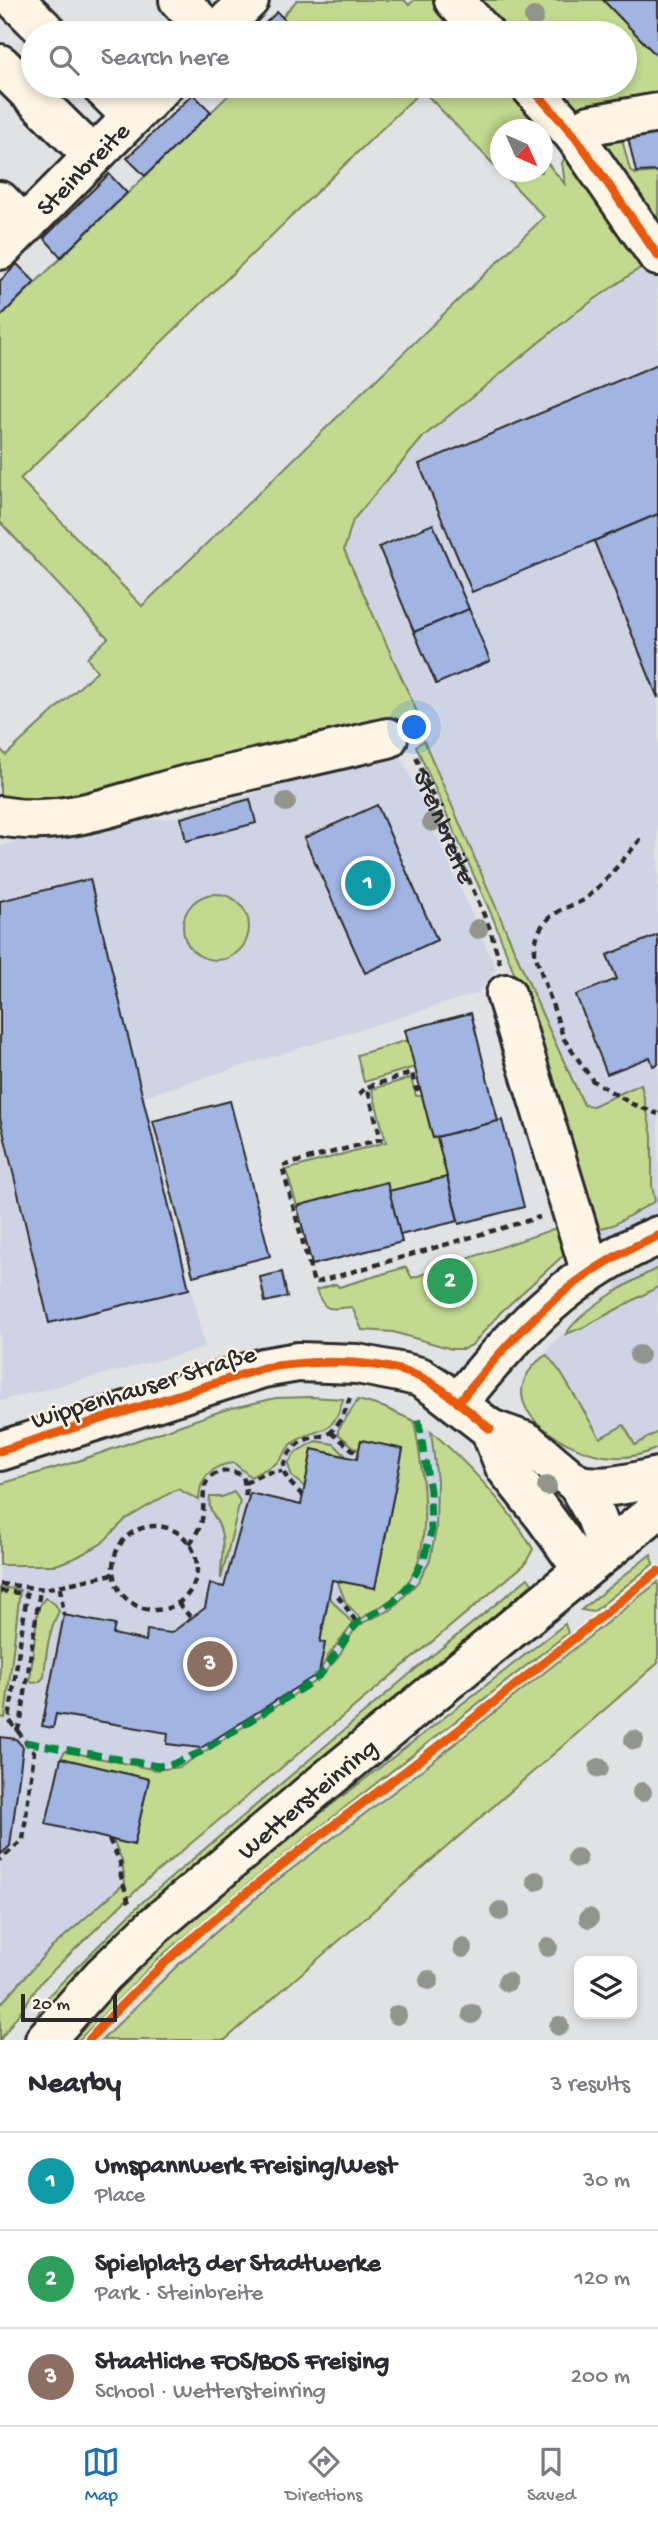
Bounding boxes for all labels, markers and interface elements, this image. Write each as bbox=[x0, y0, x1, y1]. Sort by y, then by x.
search box bbox=[21, 21, 637, 98]
icon: search bbox=[45, 41, 83, 79]
text: Search here bbox=[101, 44, 229, 75]
street label: Steinbreite bbox=[32, 117, 139, 224]
north arrow bbox=[490, 119, 553, 182]
your location bbox=[397, 710, 431, 744]
street label: Steinbreite bbox=[404, 766, 480, 890]
pin: 1 bbox=[345, 857, 391, 909]
pin: 2 bbox=[427, 1255, 473, 1307]
street label: Wippenhauser Straße bbox=[28, 1340, 261, 1438]
pin: 3 bbox=[187, 1638, 233, 1690]
street label: Wettersteinring bbox=[233, 1734, 385, 1868]
map controls bbox=[574, 1956, 637, 2019]
button: layers bbox=[574, 1956, 637, 2019]
scale bar bbox=[21, 1991, 117, 2023]
text: 20 m bbox=[32, 1994, 70, 2017]
text: Nearby bbox=[28, 2068, 121, 2103]
text: 3 results bbox=[550, 2072, 630, 2099]
text: Umspannwerk Freising/West bbox=[95, 2152, 396, 2183]
text: 1 bbox=[46, 2168, 56, 2195]
text: 30 m bbox=[583, 2168, 630, 2195]
text: Place bbox=[95, 2183, 145, 2210]
text: Spielplatz der Stadtwerke bbox=[95, 2250, 381, 2281]
text: 2 bbox=[45, 2266, 57, 2293]
text: 120 m bbox=[575, 2266, 630, 2293]
text: Park · Steinbreite bbox=[95, 2281, 263, 2308]
text: Staatliche FOS/BOS Freising bbox=[95, 2348, 389, 2379]
text: 3 bbox=[45, 2364, 57, 2391]
text: 200 m bbox=[571, 2364, 630, 2391]
text: School · Wettersteinring bbox=[95, 2379, 326, 2406]
tab: Map bbox=[82, 2443, 120, 2508]
tab: Directions bbox=[285, 2443, 362, 2508]
tab: Saved bbox=[527, 2443, 576, 2508]

